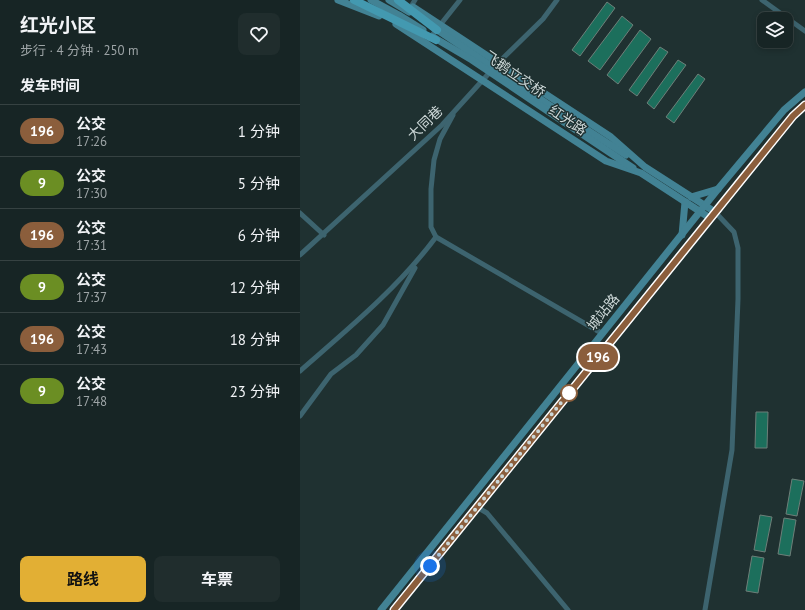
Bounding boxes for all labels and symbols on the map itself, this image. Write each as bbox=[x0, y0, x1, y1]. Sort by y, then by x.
street label: 飞鹅立交桥 bbox=[481, 47, 549, 101]
street label: 红光路 bbox=[546, 101, 590, 139]
street label: 大同巷 bbox=[404, 102, 446, 144]
street label: 城站路 bbox=[583, 290, 623, 334]
line badge: 196 bbox=[575, 344, 621, 370]
unlabelled marker bbox=[560, 384, 578, 402]
your location bbox=[420, 556, 440, 576]

